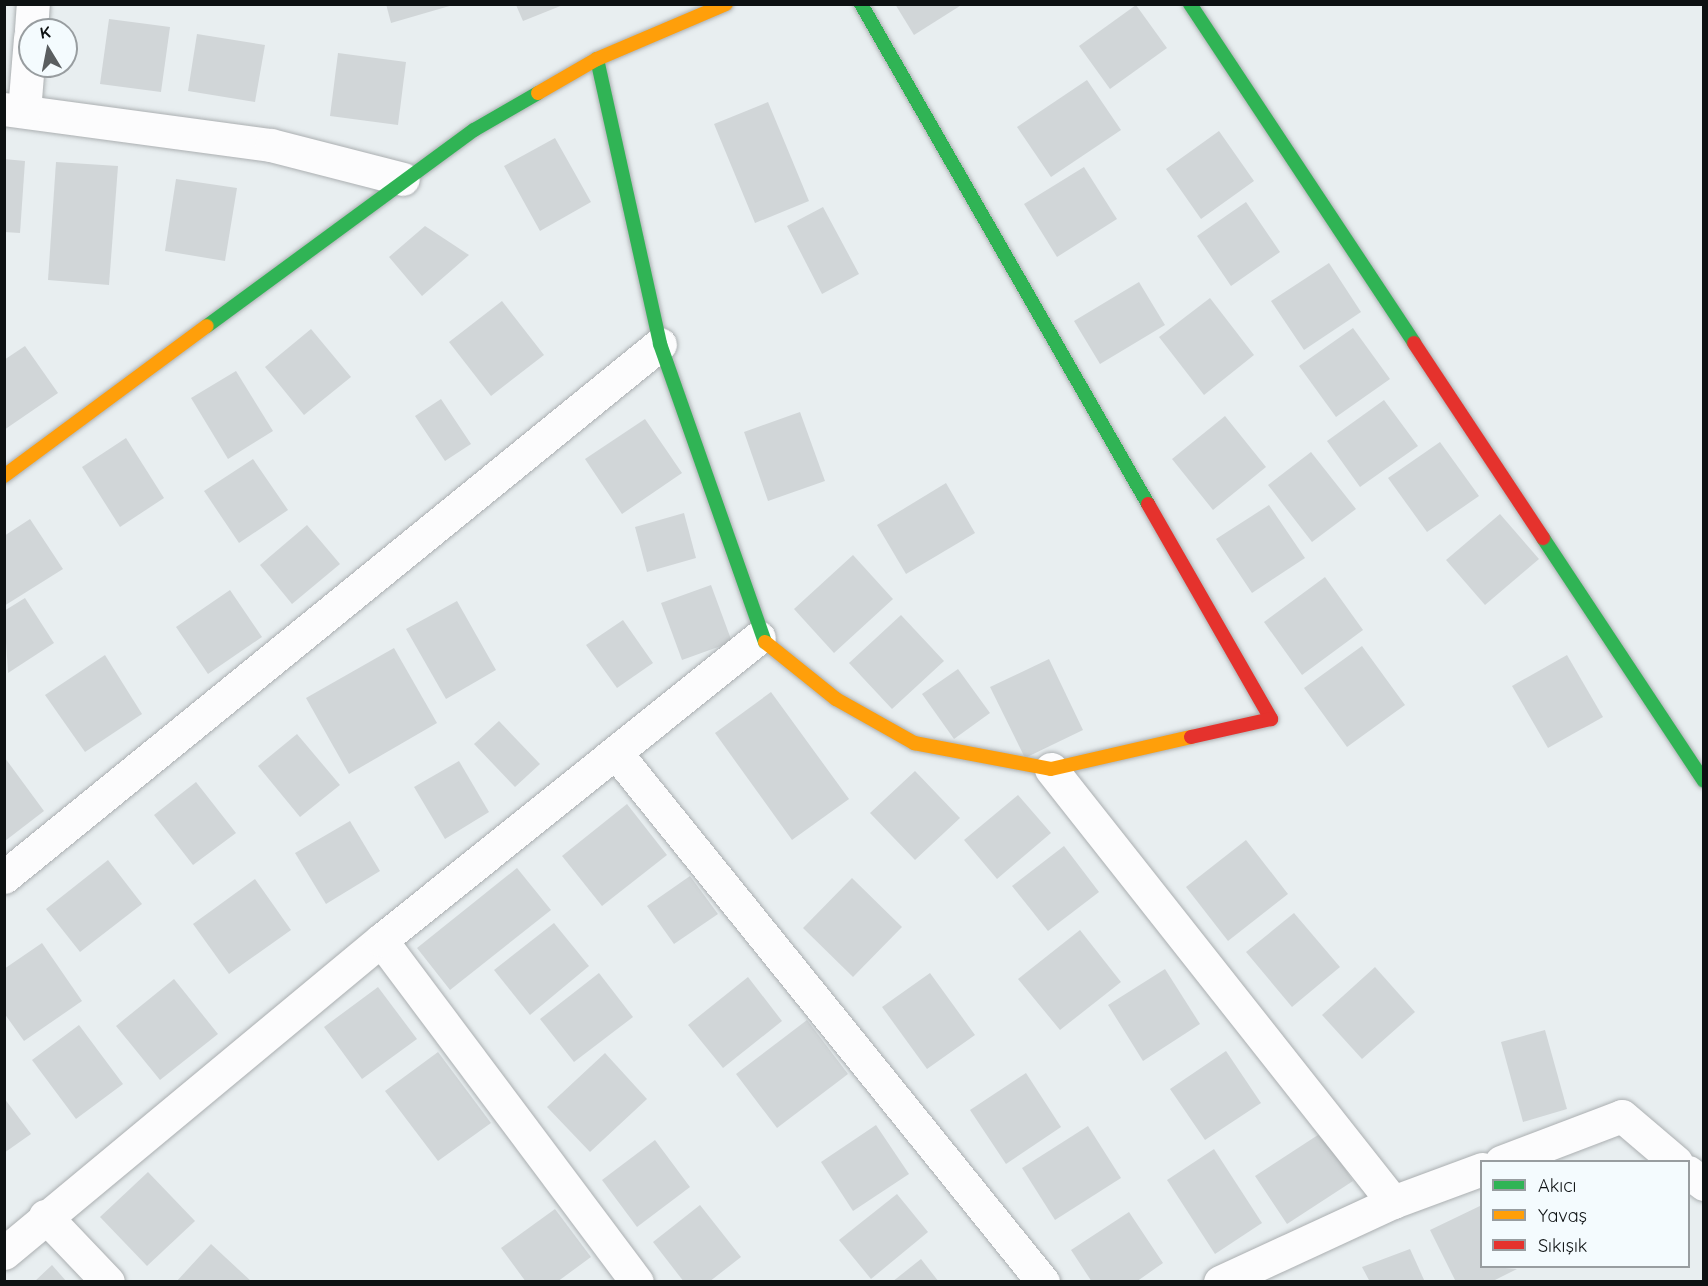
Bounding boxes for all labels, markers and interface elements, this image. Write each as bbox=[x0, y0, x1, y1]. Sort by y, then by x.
north arrow bbox=[18, 18, 78, 78]
text: K bbox=[38, 21, 52, 43]
legend bbox=[1480, 1160, 1690, 1268]
text: Akıcı bbox=[1538, 1174, 1576, 1197]
text: Yavaş bbox=[1538, 1204, 1587, 1227]
text: Sıkışık bbox=[1538, 1234, 1587, 1257]

